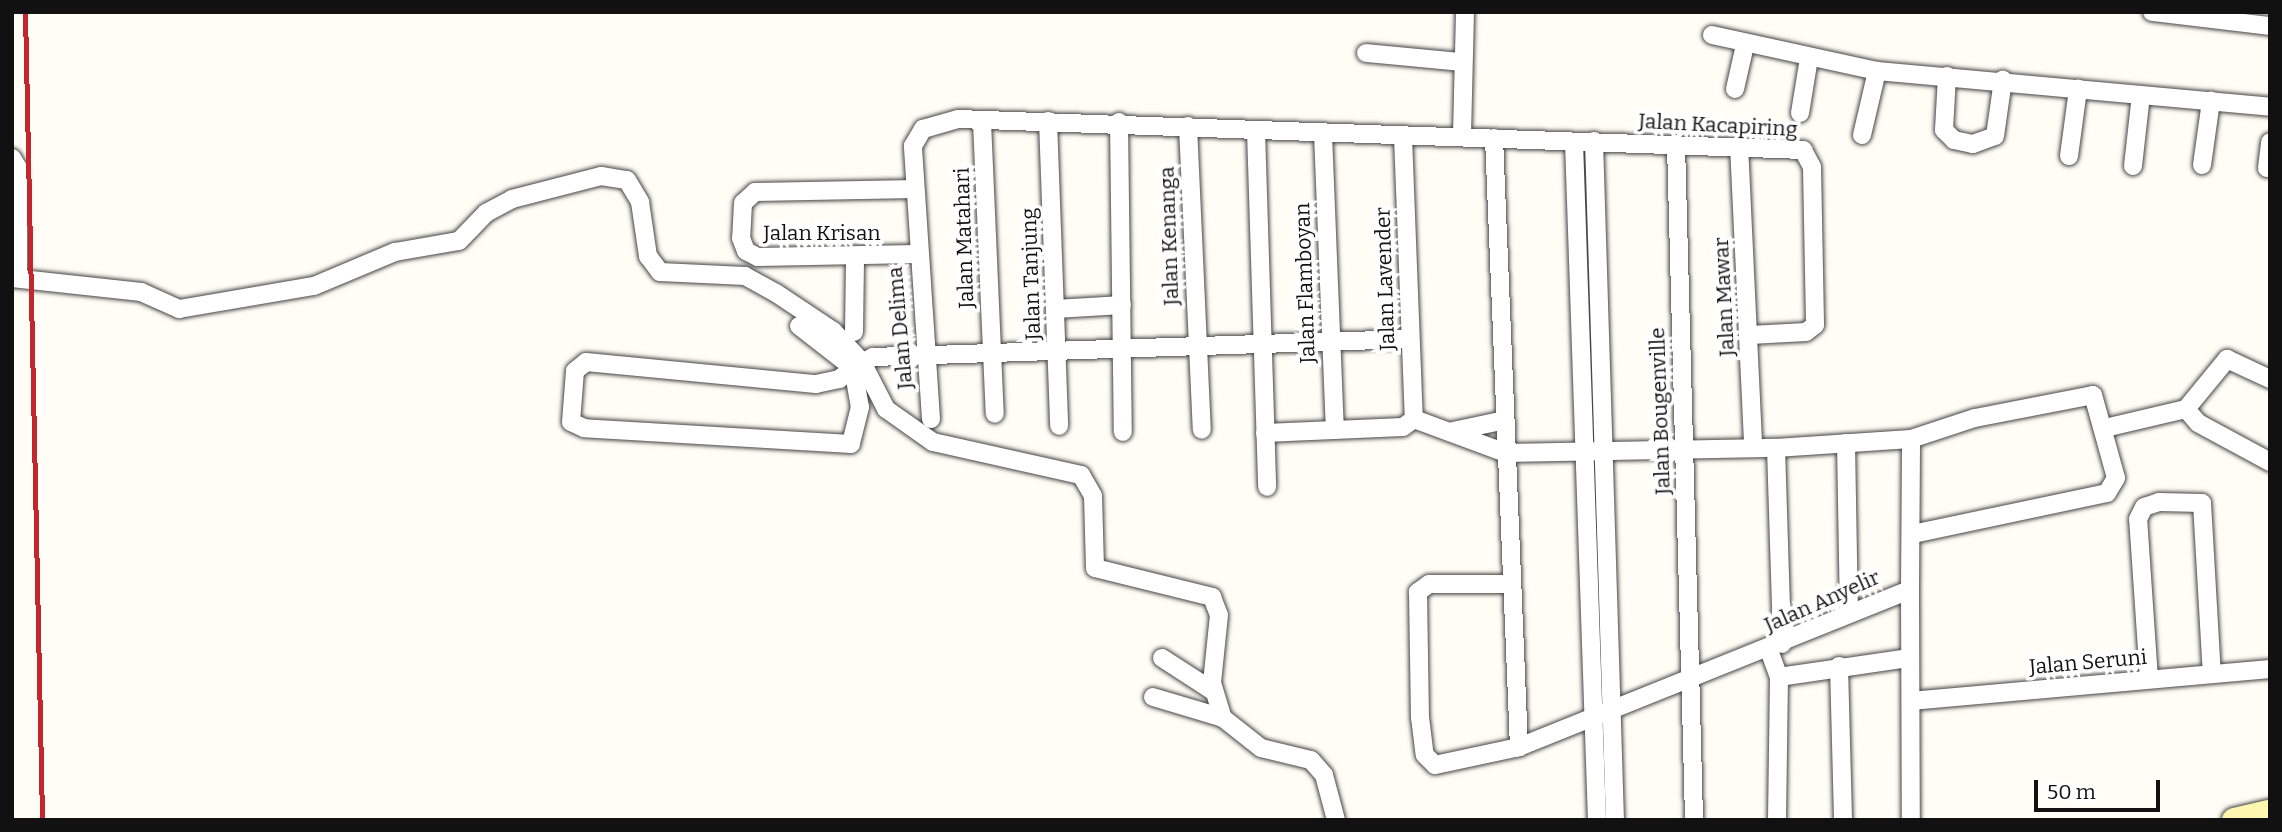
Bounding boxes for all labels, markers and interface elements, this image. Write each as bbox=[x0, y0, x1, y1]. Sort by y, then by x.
street label: Jalan Kacapiring bbox=[1638, 108, 1798, 142]
street label: Jalan Kenanga bbox=[1154, 166, 1184, 306]
street label: Jalan Matahari bbox=[949, 167, 979, 309]
street label: Jalan Flamboyan bbox=[1290, 202, 1320, 364]
street label: Jalan Tanjung bbox=[1016, 207, 1046, 341]
street label: Jalan Lavender bbox=[1370, 207, 1400, 351]
street label: Jalan Krisan bbox=[763, 220, 881, 246]
street label: Jalan Mawar bbox=[1708, 237, 1740, 357]
street label: Jalan Delima bbox=[882, 266, 918, 390]
street label: Jalan Bougenville bbox=[1644, 327, 1676, 495]
street label: Jalan Anyelir bbox=[1760, 564, 1884, 638]
street label: Jalan Seruni bbox=[2028, 644, 2148, 680]
scale bar bbox=[2037, 766, 2163, 810]
text: 50 m bbox=[2047, 779, 2096, 805]

